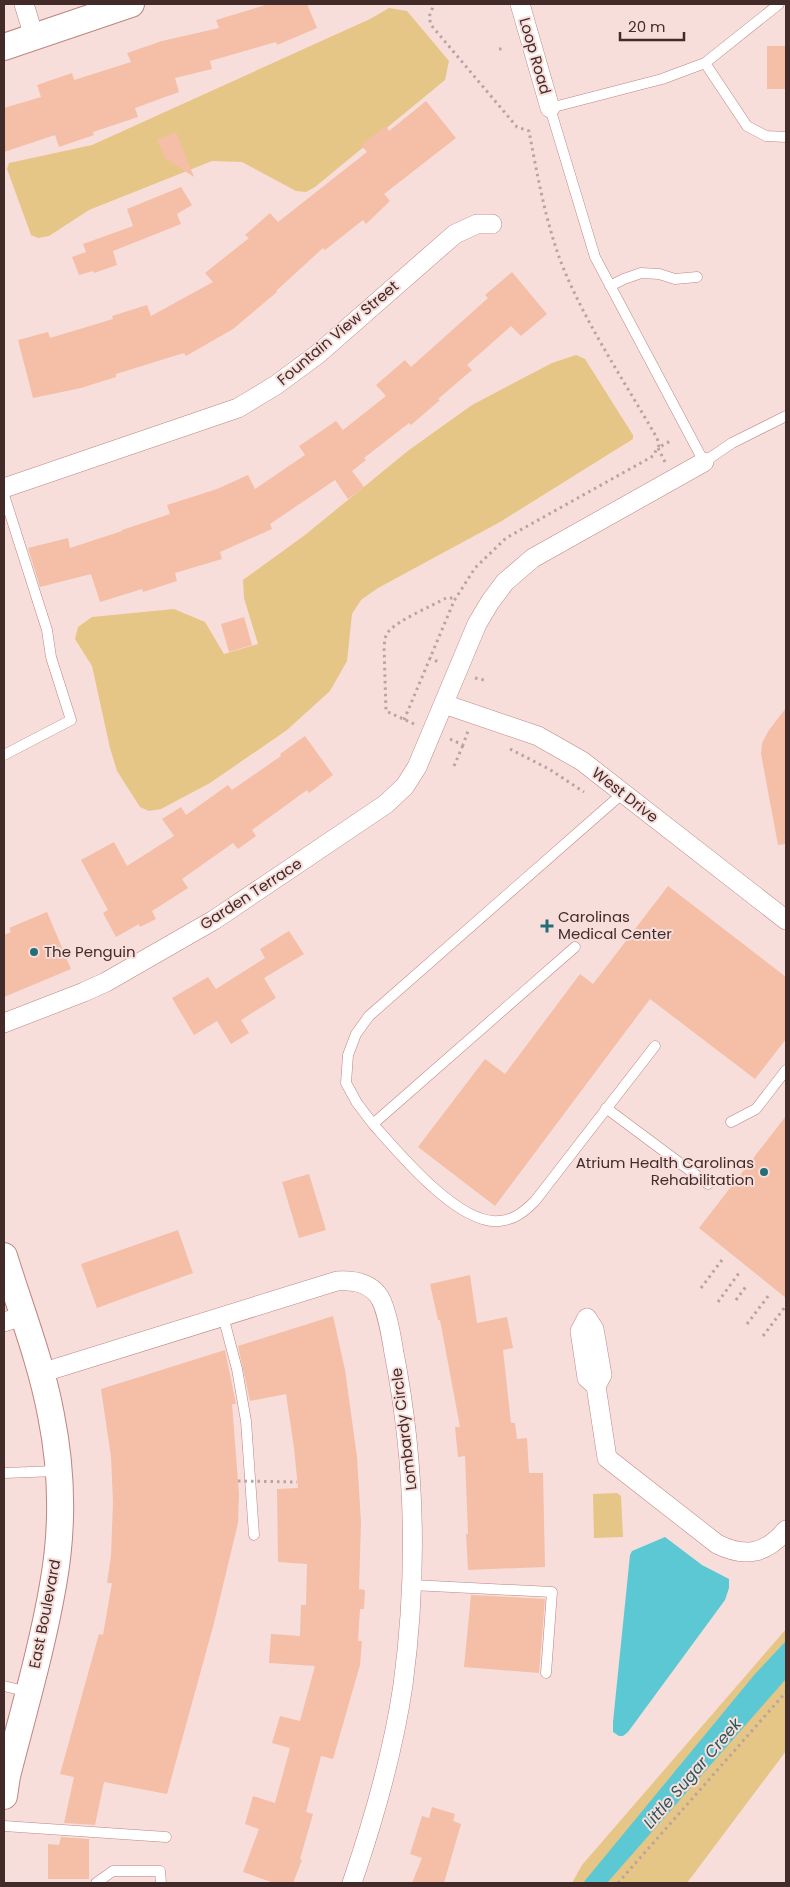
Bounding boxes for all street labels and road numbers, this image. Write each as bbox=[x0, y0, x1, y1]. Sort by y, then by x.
street label: Loop Road bbox=[515, 15, 556, 97]
street label: Fountain View Street bbox=[272, 276, 403, 390]
street label: West Drive bbox=[588, 762, 663, 827]
street label: Garden Terrace bbox=[196, 853, 306, 934]
street label: Lombardy Circle bbox=[386, 1367, 421, 1491]
street label: East Boulevard bbox=[24, 1558, 65, 1670]

